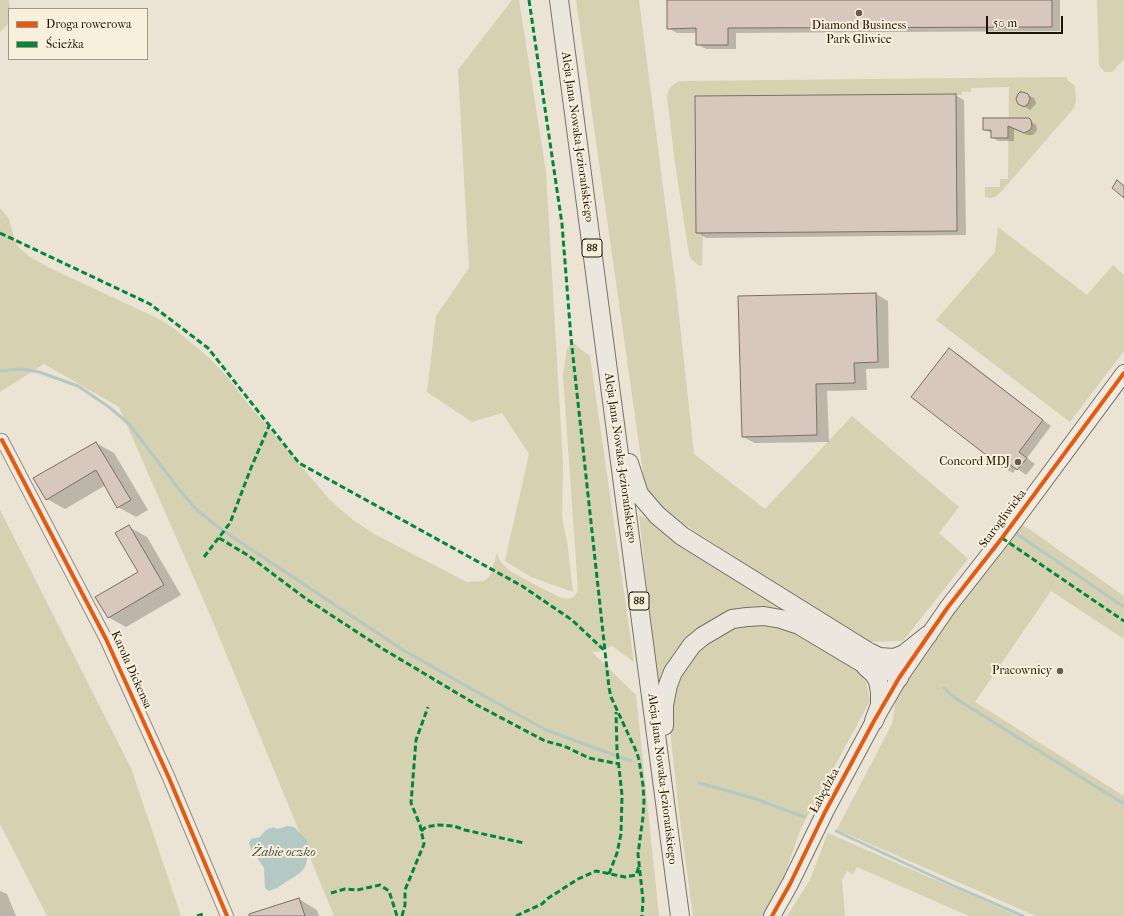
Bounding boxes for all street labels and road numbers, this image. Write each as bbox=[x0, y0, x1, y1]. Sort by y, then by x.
street label: Aleja Jana Nowaka-Jeziorańskiego bbox=[558, 51, 596, 223]
road number: 88 bbox=[582, 239, 602, 257]
street label: Aleja Jana Nowaka-Jeziorańskiego bbox=[601, 372, 639, 544]
street label: Starogliwicka bbox=[976, 487, 1030, 551]
road number: 88 bbox=[629, 592, 649, 610]
street label: Karola Dickensa bbox=[107, 629, 155, 711]
street label: Aleja Jana Nowaka-Jeziorańskiego bbox=[644, 693, 680, 865]
street label: Łabędzka bbox=[807, 766, 843, 816]

